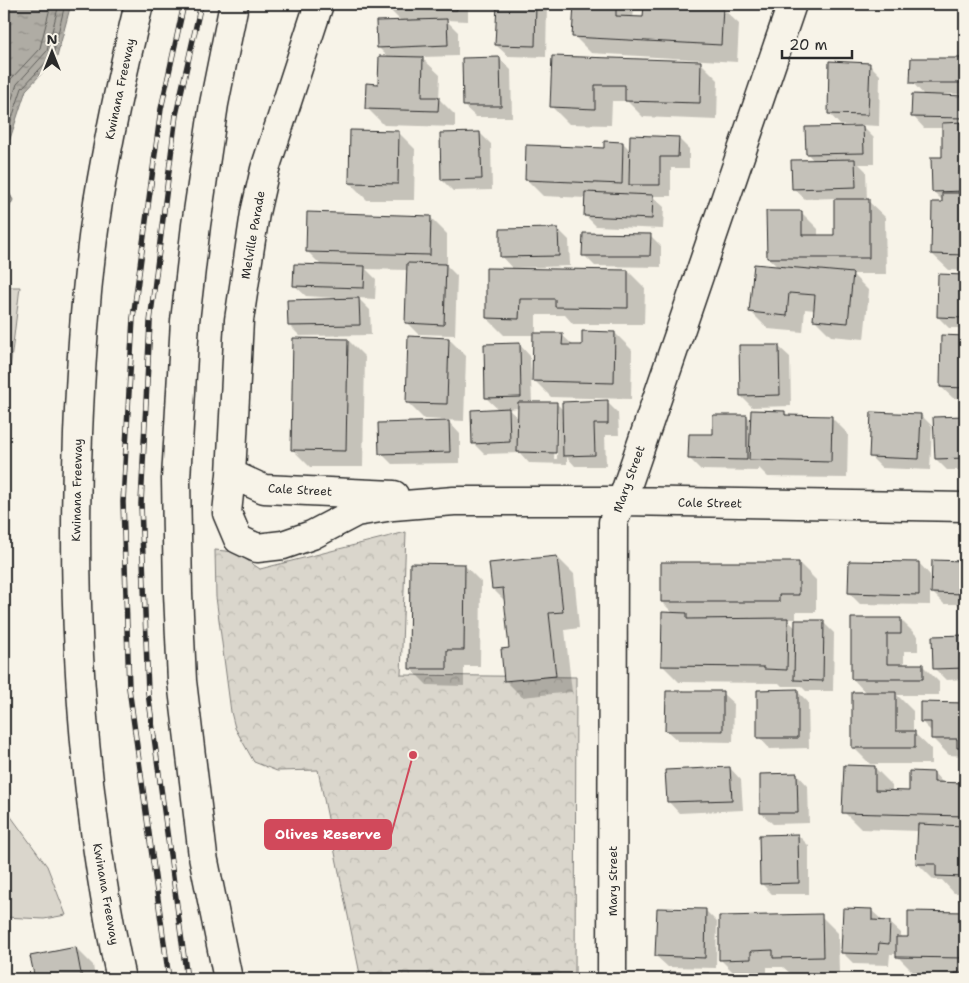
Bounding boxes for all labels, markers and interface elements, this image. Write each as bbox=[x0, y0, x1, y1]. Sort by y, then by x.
north arrow bbox=[28, 28, 78, 78]
scale bar bbox=[782, 28, 852, 60]
text: N bbox=[46, 30, 58, 48]
text: 20 m bbox=[789, 35, 828, 55]
street label: Kwinana Freeway bbox=[101, 37, 139, 141]
street label: Melville Parade bbox=[237, 189, 269, 280]
street label: Kwinana Freeway bbox=[68, 438, 86, 542]
street label: Mary Street bbox=[609, 443, 649, 515]
street label: Cale Street bbox=[267, 480, 333, 500]
street label: Cale Street bbox=[678, 494, 742, 512]
callout: Olives Reserve bbox=[265, 820, 391, 849]
text: Olives Reserve bbox=[275, 825, 381, 843]
street label: Kwinana Freeway bbox=[89, 842, 123, 946]
street label: Mary Street bbox=[605, 846, 621, 916]

